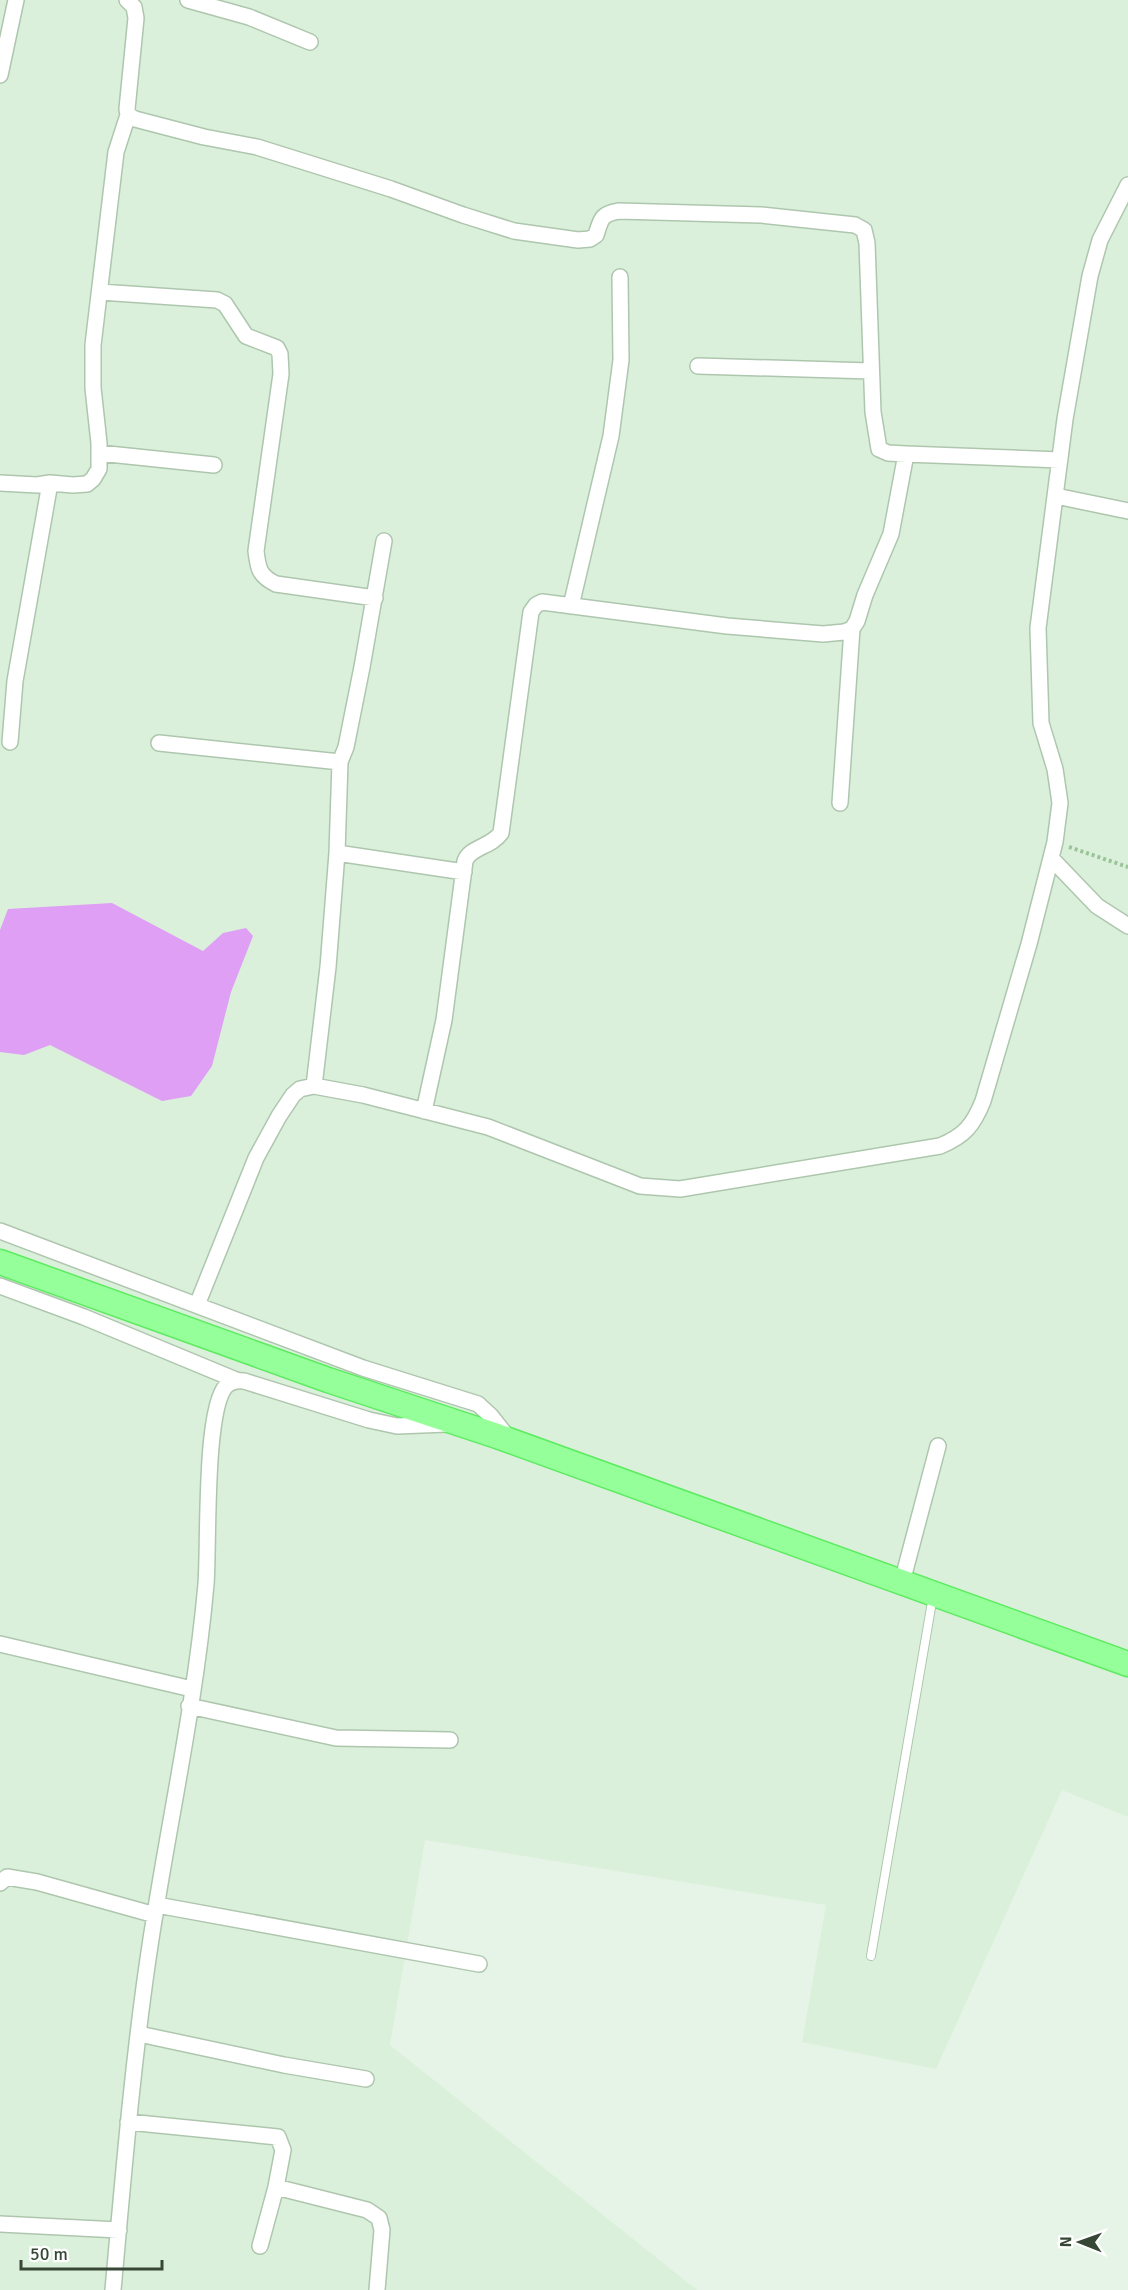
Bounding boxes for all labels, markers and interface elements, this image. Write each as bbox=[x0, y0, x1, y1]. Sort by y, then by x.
north arrow bbox=[1050, 2212, 1110, 2272]
scale bar bbox=[21, 2233, 162, 2271]
text: N bbox=[1056, 2236, 1076, 2247]
text: 50 m bbox=[30, 2243, 68, 2265]

